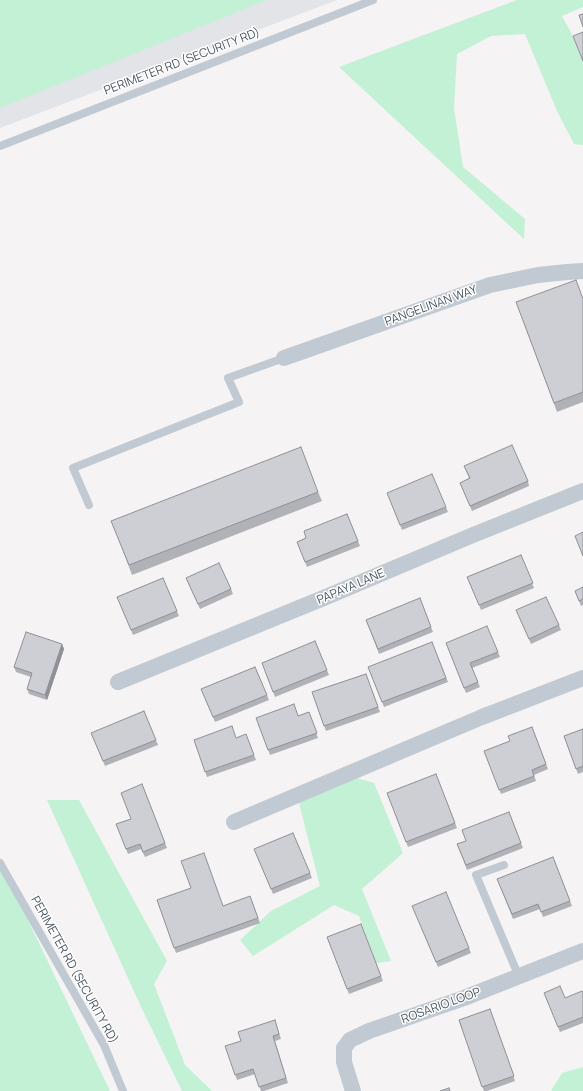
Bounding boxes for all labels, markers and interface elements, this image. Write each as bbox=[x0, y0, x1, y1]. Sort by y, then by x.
street label: PERIMETER RD (SECURITY RD) bbox=[102, 26, 262, 98]
street label: PANGELINAN WAY bbox=[383, 283, 479, 329]
street label: PAPAYA LANE bbox=[315, 566, 387, 608]
street label: PERIMETER RD (SECURITY RD) bbox=[27, 894, 121, 1046]
street label: ROSARIO LOOP bbox=[399, 985, 483, 1027]

